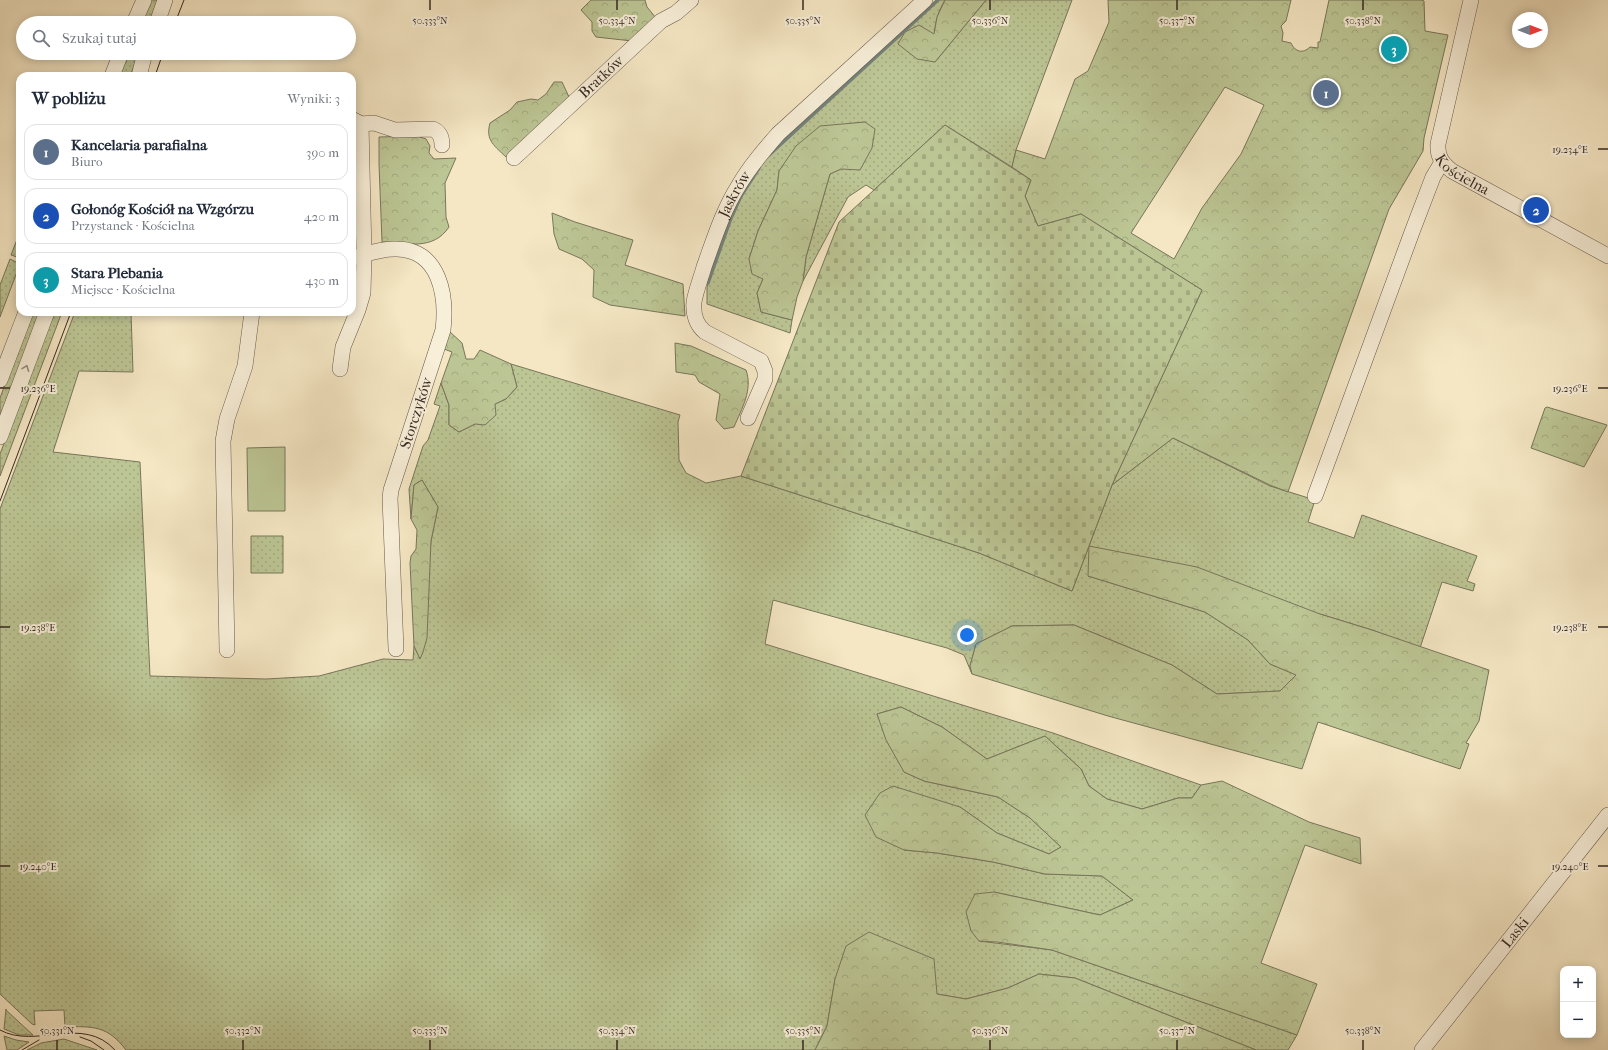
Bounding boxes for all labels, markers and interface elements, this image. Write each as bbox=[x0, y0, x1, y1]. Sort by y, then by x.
north arrow bbox=[1512, 12, 1548, 48]
text: 50.333°N bbox=[412, 15, 448, 27]
text: 50.334°N bbox=[598, 15, 636, 27]
text: 50.335°N bbox=[785, 15, 821, 27]
text: 50.336°N bbox=[972, 15, 1009, 27]
text: 50.337°N bbox=[1159, 15, 1195, 27]
text: 50.338°N bbox=[1345, 15, 1382, 27]
search box bbox=[16, 16, 356, 60]
icon: search bbox=[30, 27, 52, 49]
text: Szukaj tutaj bbox=[62, 29, 136, 47]
pin: 3 bbox=[1381, 34, 1407, 64]
street label: Bratków bbox=[575, 51, 628, 102]
pin: 1 bbox=[1313, 78, 1339, 108]
text: W pobliżu bbox=[32, 88, 106, 108]
text: Wyniki: 3 bbox=[287, 91, 340, 106]
text: Kancelaria parafialna bbox=[71, 136, 207, 154]
text: 19.234°E bbox=[1552, 144, 1588, 156]
text: 1 bbox=[44, 145, 48, 160]
text: 390 m bbox=[306, 145, 339, 160]
street label: Kościelna bbox=[1431, 151, 1494, 199]
text: Biuro bbox=[71, 154, 103, 169]
street label: Jaskrów bbox=[714, 167, 755, 221]
pin: 2 bbox=[1523, 195, 1549, 225]
text: Gołonóg Kościół na Wzgórzu bbox=[71, 200, 254, 218]
text: 2 bbox=[43, 209, 49, 224]
text: 420 m bbox=[304, 209, 339, 224]
text: Przystanek · Kościelna bbox=[71, 218, 195, 233]
text: Stara Plebania bbox=[71, 264, 163, 282]
text: 3 bbox=[43, 273, 49, 288]
text: 430 m bbox=[305, 273, 339, 288]
text: Miejsce · Kościelna bbox=[71, 282, 175, 297]
one-way arrow bbox=[22, 364, 30, 371]
street label: Storczyków bbox=[396, 374, 436, 451]
text: 19.236°E bbox=[20, 383, 56, 395]
text: 19.236°E bbox=[1552, 383, 1588, 395]
text: 19.238°E bbox=[21, 622, 55, 634]
text: 19.238°E bbox=[1553, 622, 1587, 634]
your location bbox=[957, 625, 977, 645]
text: 19.240°E bbox=[19, 861, 57, 873]
text: 19.240°E bbox=[1551, 861, 1589, 873]
street label: Laski bbox=[1498, 913, 1533, 951]
map controls bbox=[1560, 966, 1596, 1038]
button: + bbox=[1560, 966, 1596, 1002]
button: − bbox=[1560, 1002, 1596, 1038]
text: 50.331°N bbox=[40, 1025, 75, 1037]
text: 50.332°N bbox=[225, 1025, 262, 1037]
text: 50.333°N bbox=[412, 1025, 448, 1037]
text: 50.334°N bbox=[598, 1025, 636, 1037]
text: 50.335°N bbox=[785, 1025, 821, 1037]
text: 50.336°N bbox=[972, 1025, 1009, 1037]
text: 50.337°N bbox=[1159, 1025, 1195, 1037]
text: 50.338°N bbox=[1345, 1025, 1382, 1037]

